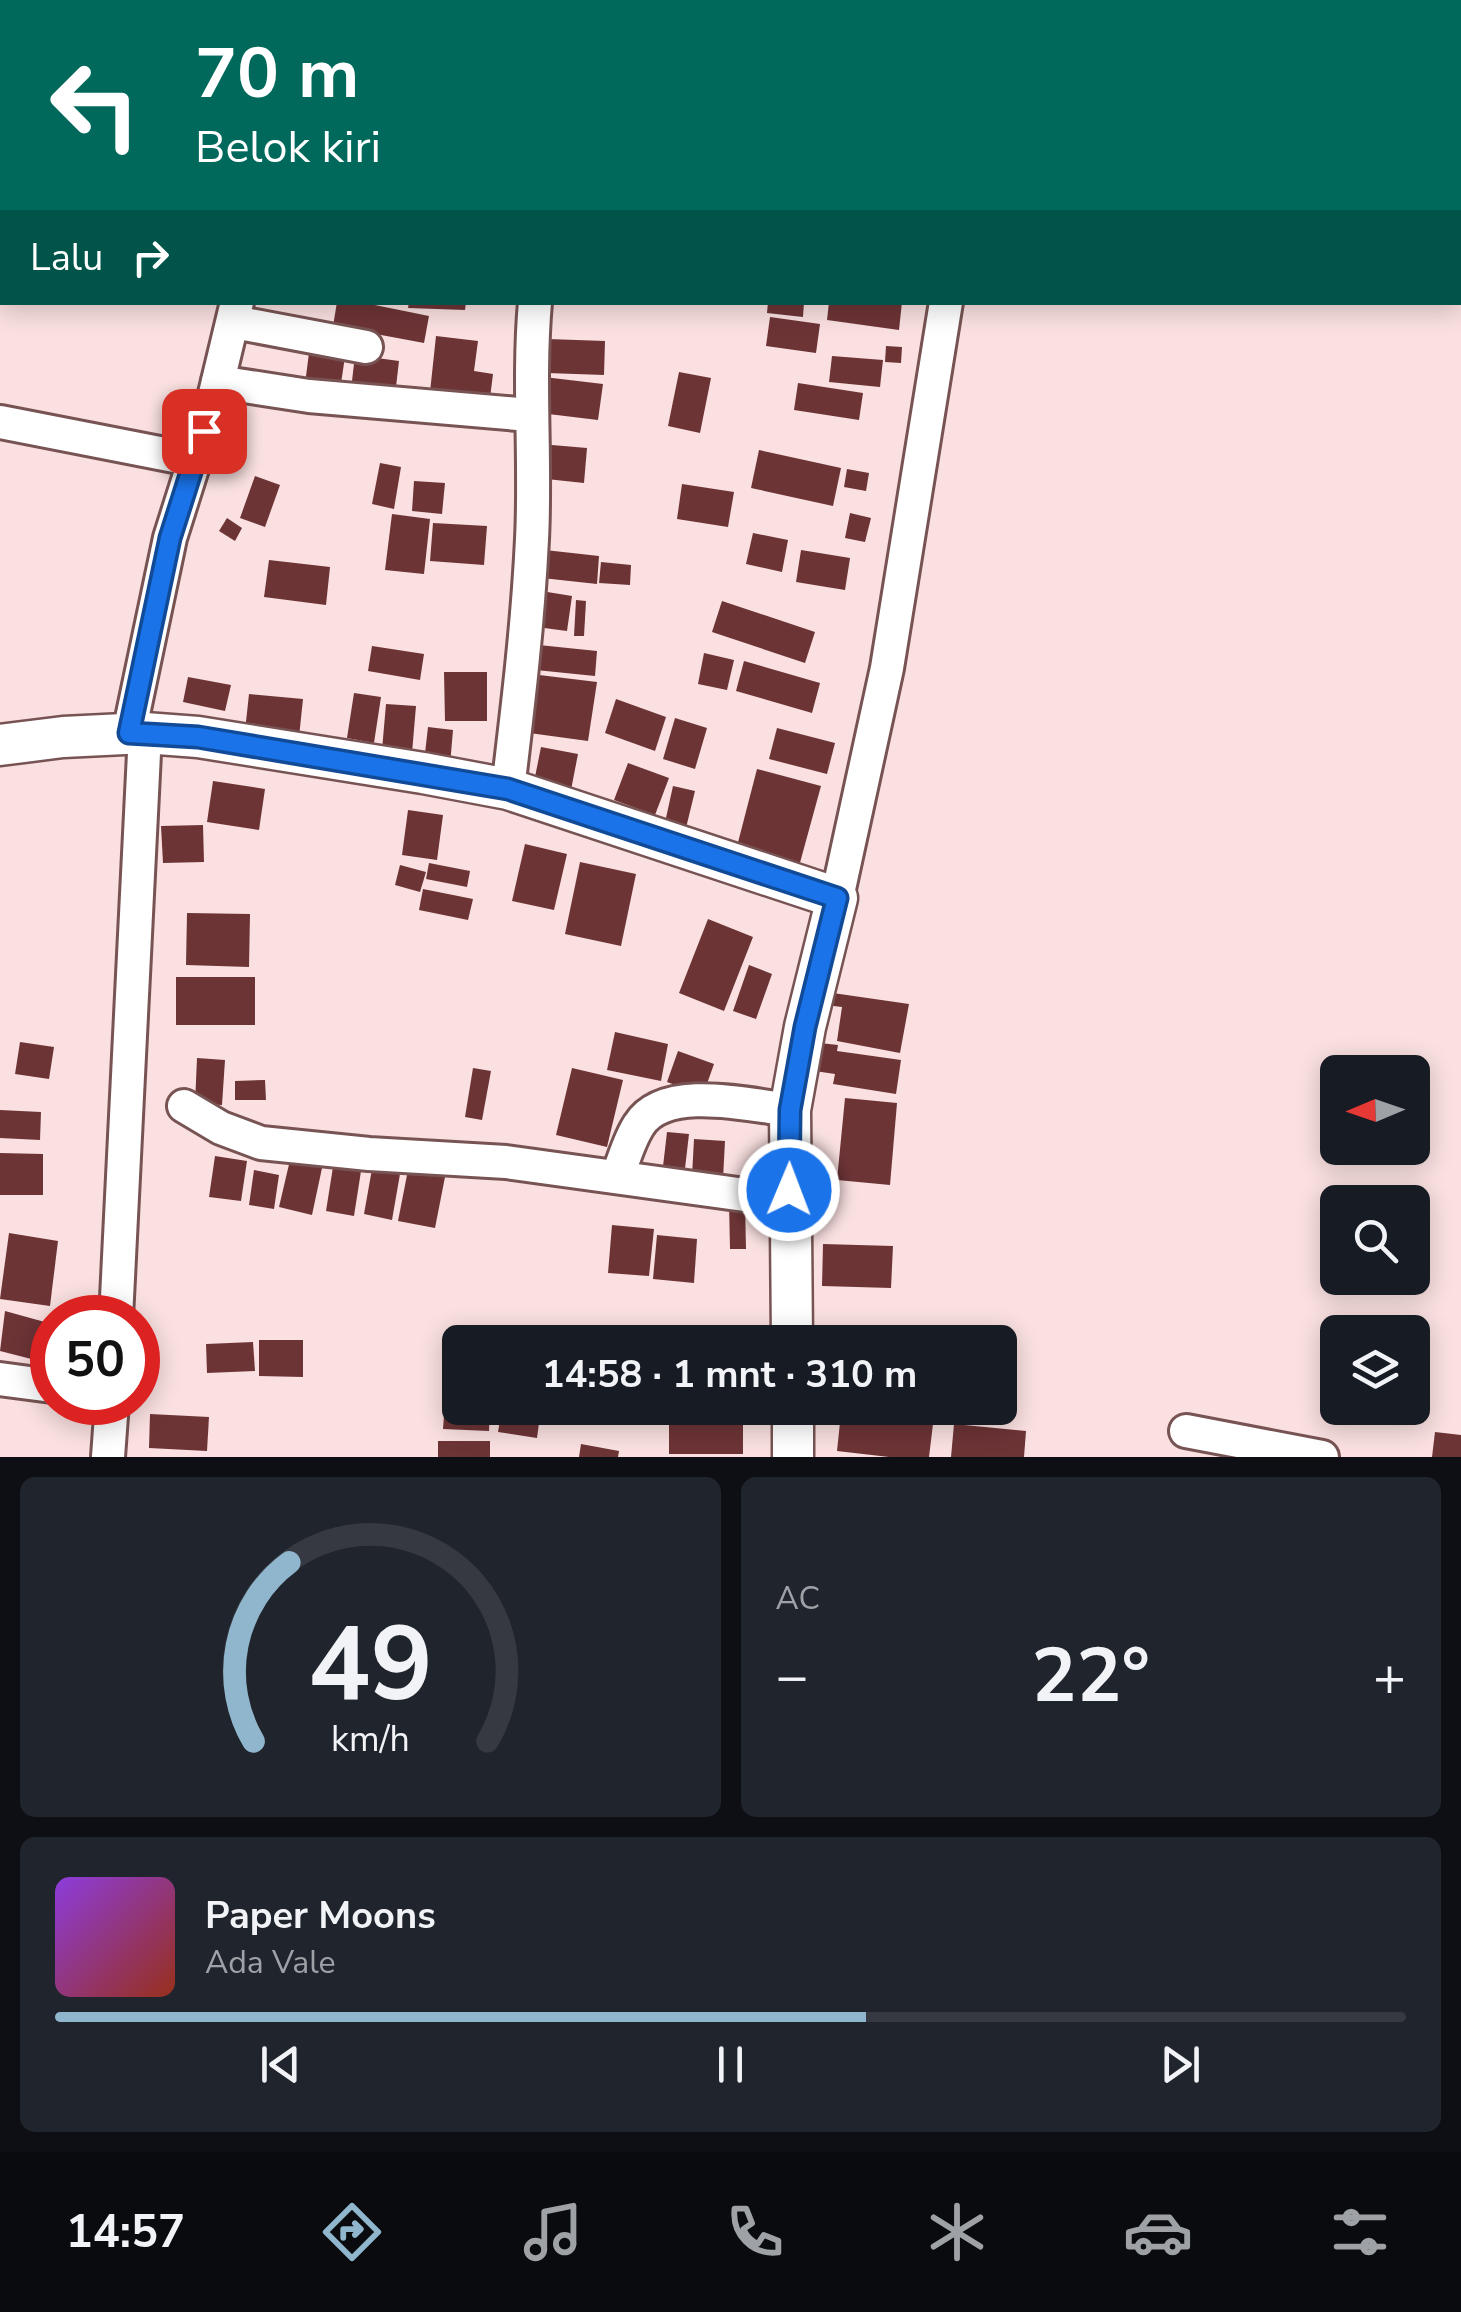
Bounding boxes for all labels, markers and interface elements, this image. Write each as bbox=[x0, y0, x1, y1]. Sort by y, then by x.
text: 70 m bbox=[195, 26, 359, 122]
icon: left bbox=[30, 40, 160, 170]
text: Belok kiri bbox=[195, 117, 381, 178]
icon: right bbox=[123, 230, 178, 285]
text: Lalu bbox=[30, 232, 103, 283]
pin bbox=[162, 389, 247, 474]
icon: arrive bbox=[177, 404, 232, 459]
north arrow bbox=[1320, 1055, 1430, 1165]
map controls bbox=[1320, 1055, 1430, 1425]
position arrow bbox=[737, 1138, 841, 1242]
button: search bbox=[1320, 1185, 1430, 1295]
speed limit sign: 50 bbox=[30, 1295, 160, 1425]
button: layers bbox=[1320, 1315, 1430, 1425]
text: 14:58 · 1 mnt · 310 m bbox=[542, 1349, 917, 1400]
text: AC bbox=[776, 1577, 820, 1620]
text: 49 bbox=[308, 1594, 433, 1736]
text: 22° bbox=[1032, 1625, 1150, 1727]
text: − bbox=[776, 1639, 809, 1714]
text: + bbox=[1373, 1639, 1406, 1714]
text: km/h bbox=[331, 1715, 410, 1764]
text: Paper Moons bbox=[205, 1890, 436, 1941]
text: Ada Vale bbox=[205, 1941, 336, 1984]
icon: previous bbox=[253, 2037, 308, 2092]
icon: pause bbox=[703, 2037, 758, 2092]
icon: next bbox=[1153, 2037, 1208, 2092]
icon: directions bbox=[317, 2197, 387, 2267]
icon: music bbox=[518, 2197, 588, 2267]
icon: phone bbox=[720, 2197, 790, 2267]
icon: climate bbox=[922, 2197, 992, 2267]
icon: car bbox=[1123, 2197, 1193, 2267]
icon: filters bbox=[1325, 2197, 1395, 2267]
text: 14:57 bbox=[66, 2202, 185, 2263]

